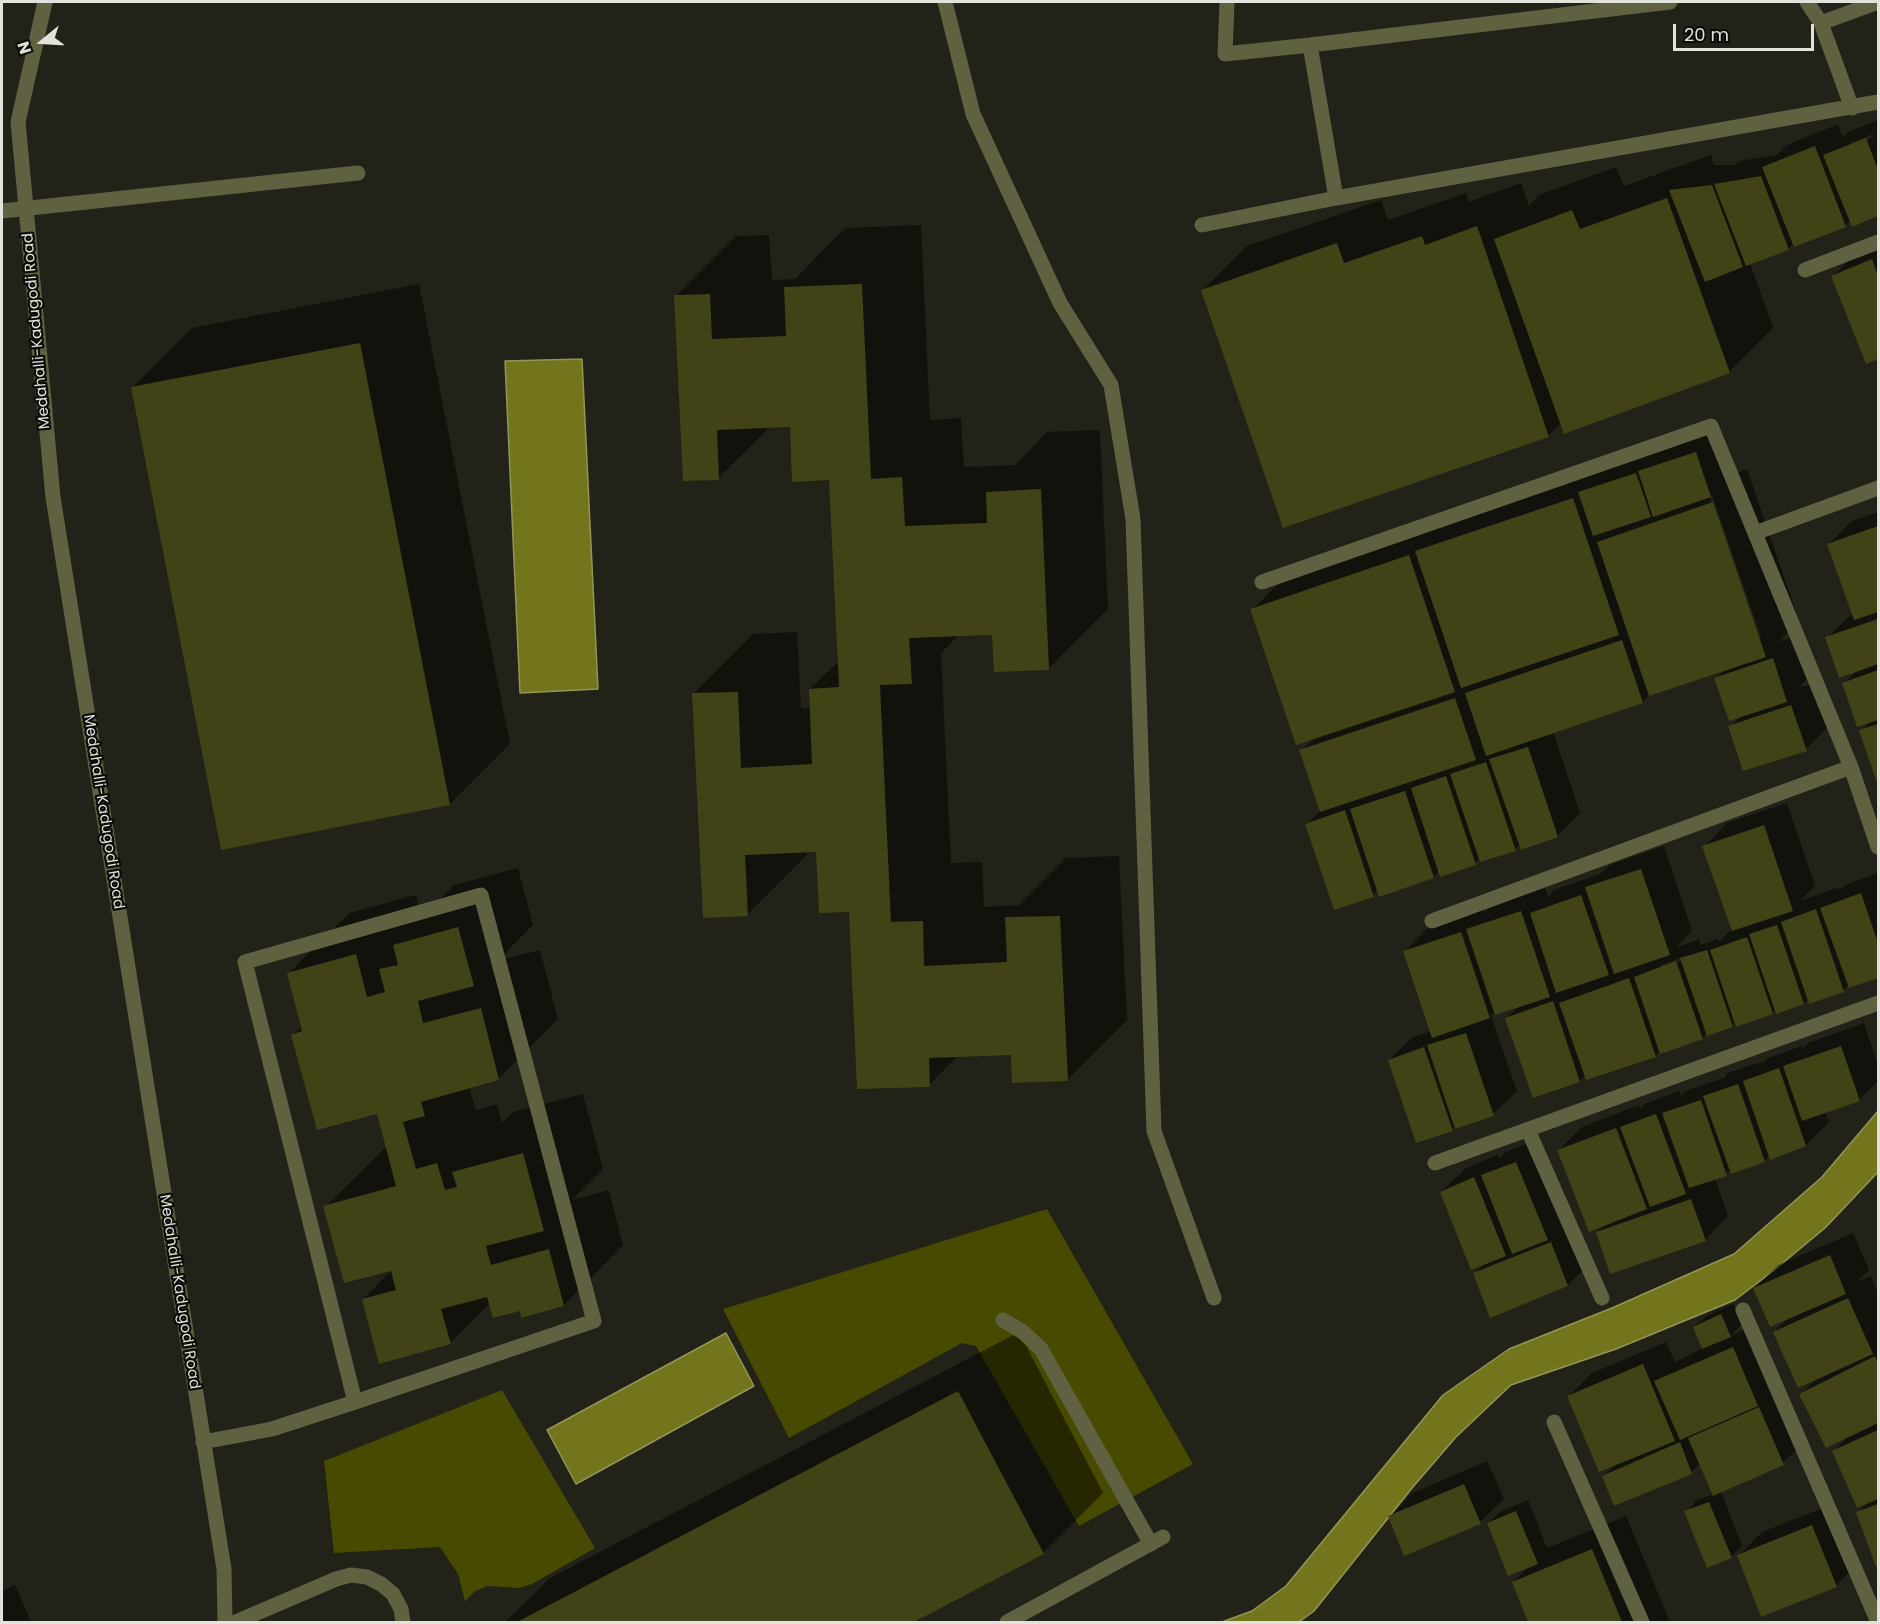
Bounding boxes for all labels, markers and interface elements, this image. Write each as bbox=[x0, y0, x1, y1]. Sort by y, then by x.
north arrow bbox=[12, 12, 72, 72]
scale bar bbox=[1676, 12, 1817, 50]
text: 20 m bbox=[1684, 22, 1729, 47]
text: N bbox=[12, 38, 37, 57]
street label: Medahalli-Kadugodi Road bbox=[19, 232, 55, 430]
street label: Medahalli-Kadugodi Road bbox=[79, 713, 127, 911]
street label: Medahalli-Kadugodi Road bbox=[155, 1193, 203, 1391]

